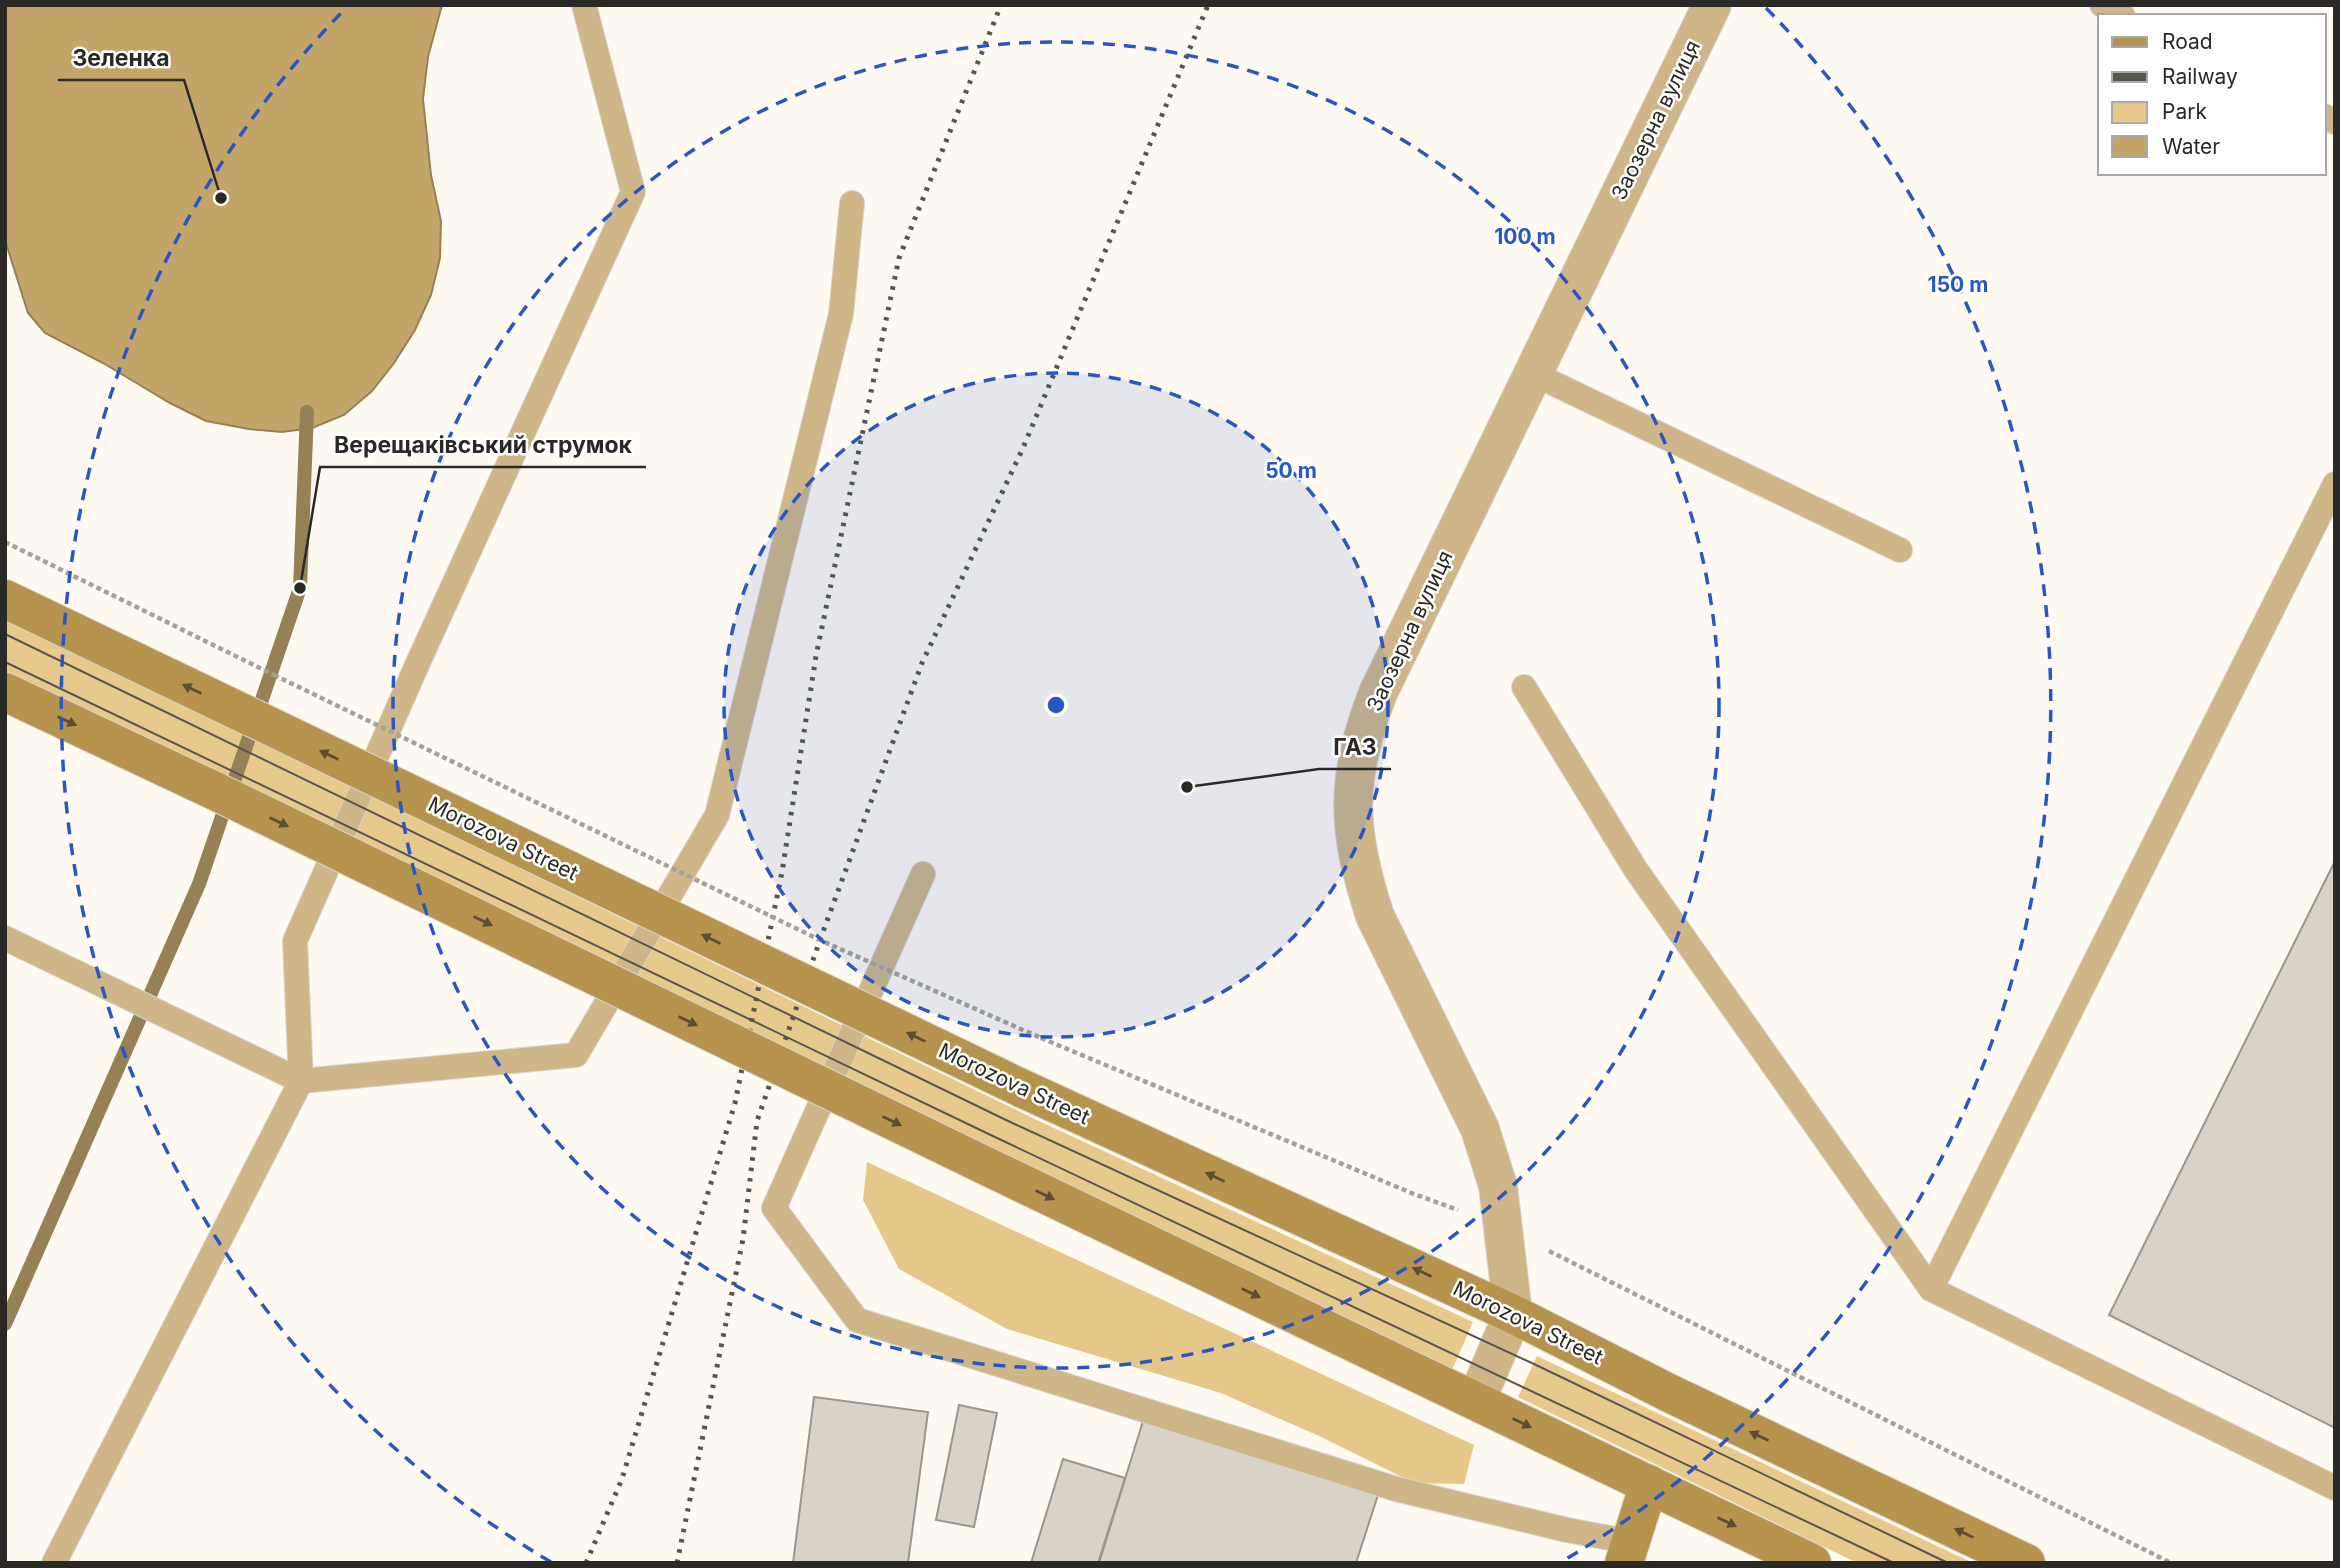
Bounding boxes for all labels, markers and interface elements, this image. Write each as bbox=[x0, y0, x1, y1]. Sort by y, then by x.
legend bbox=[2098, 14, 2326, 175]
text: Road bbox=[2162, 29, 2213, 54]
callout: Зеленка bbox=[58, 36, 184, 80]
street label: Заозерна вулиця bbox=[1606, 36, 1705, 204]
text: Зеленка bbox=[72, 44, 170, 72]
text: Railway bbox=[2162, 64, 2238, 89]
text: Park bbox=[2162, 99, 2207, 124]
text: Water bbox=[2162, 134, 2220, 159]
text: 100 m bbox=[1494, 224, 1556, 249]
text: 150 m bbox=[1928, 272, 1988, 297]
callout: Верещаківський струмок bbox=[320, 423, 646, 467]
text: Верещаківський струмок bbox=[334, 431, 633, 459]
text: 50 m bbox=[1265, 458, 1317, 483]
street label: Заозерна вулиця bbox=[1361, 547, 1458, 715]
one-way arrow bbox=[182, 683, 202, 694]
centre of rings bbox=[1044, 693, 1068, 717]
one-way arrow bbox=[57, 716, 77, 727]
callout: ГАЗ bbox=[1319, 725, 1391, 769]
text: ГАЗ bbox=[1333, 733, 1377, 761]
one-way arrow bbox=[319, 749, 339, 761]
street label: Morozova Street bbox=[424, 791, 582, 886]
one-way arrow bbox=[268, 816, 289, 827]
one-way arrow bbox=[473, 916, 493, 927]
one-way arrow bbox=[701, 933, 721, 944]
one-way arrow bbox=[678, 1015, 698, 1027]
one-way arrow bbox=[906, 1031, 926, 1043]
street label: Morozova Street bbox=[935, 1038, 1094, 1129]
one-way arrow bbox=[882, 1115, 902, 1126]
one-way arrow bbox=[1205, 1171, 1225, 1183]
one-way arrow bbox=[1035, 1189, 1056, 1200]
one-way arrow bbox=[1412, 1266, 1432, 1278]
street label: Morozova Street bbox=[1449, 1275, 1607, 1370]
one-way arrow bbox=[1241, 1287, 1261, 1299]
one-way arrow bbox=[1512, 1417, 1532, 1429]
one-way arrow bbox=[1749, 1430, 1769, 1441]
one-way arrow bbox=[1717, 1516, 1737, 1527]
one-way arrow bbox=[1954, 1528, 1974, 1539]

